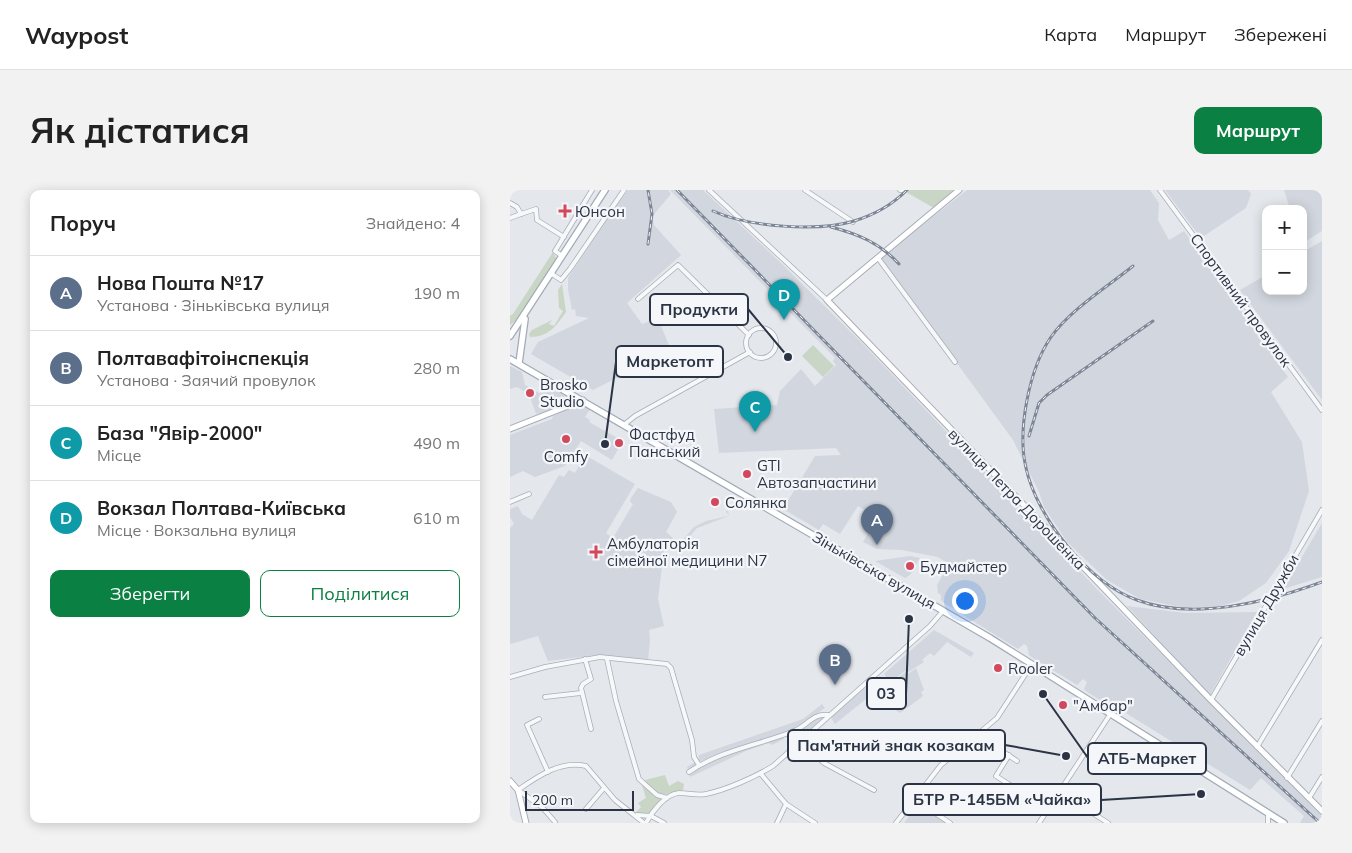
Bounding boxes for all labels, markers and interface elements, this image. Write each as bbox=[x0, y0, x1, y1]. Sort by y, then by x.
text: Waypost bbox=[25, 20, 128, 50]
text: Карта bbox=[1044, 23, 1097, 46]
text: Маршрут bbox=[1125, 23, 1206, 46]
text: Збережені bbox=[1234, 23, 1327, 46]
button: Маршрут bbox=[1194, 107, 1322, 154]
text: Як дістатися bbox=[30, 108, 250, 152]
place label: Юнсон bbox=[575, 202, 625, 221]
marker: Юнсон bbox=[559, 205, 571, 217]
map controls bbox=[1262, 205, 1307, 295]
button: + bbox=[1262, 205, 1307, 250]
text: Поруч bbox=[50, 210, 116, 236]
text: Знайдено: 4 bbox=[366, 213, 460, 233]
street label: Спортивний провулок bbox=[1186, 230, 1296, 371]
button: − bbox=[1262, 250, 1307, 295]
text: Нова Пошта №17 bbox=[97, 271, 264, 295]
pin: D bbox=[768, 279, 800, 320]
text: A bbox=[60, 283, 72, 303]
text: 190 m bbox=[413, 283, 460, 303]
callout: Продукти bbox=[650, 294, 748, 325]
text: Установа · Зіньківська вулиця bbox=[97, 295, 330, 315]
text: Продукти bbox=[660, 299, 738, 319]
text: Полтавафітоінспекція bbox=[97, 346, 309, 370]
callout: Маркетопт bbox=[616, 346, 723, 377]
text: Маркетопт bbox=[626, 351, 714, 371]
text: B bbox=[60, 358, 72, 378]
text: 280 m bbox=[413, 358, 460, 378]
text: Установа · Заячий провулок bbox=[97, 370, 316, 390]
place label: Brosko Studio bbox=[540, 375, 588, 411]
marker: Brosko Studio bbox=[524, 387, 536, 399]
pin: C bbox=[739, 391, 771, 432]
text: База "Явір-2000" bbox=[97, 421, 262, 445]
street label: вулиця Петра Дорошенка bbox=[944, 424, 1090, 574]
place label: Фастфуд Панський bbox=[629, 425, 700, 461]
text: C bbox=[61, 433, 71, 453]
text: 490 m bbox=[413, 433, 460, 453]
marker: Comfy bbox=[560, 433, 572, 445]
marker: Фастфуд Панський bbox=[613, 437, 625, 449]
text: Місце bbox=[97, 445, 141, 465]
place label: Comfy bbox=[544, 447, 588, 466]
place label: GTI Автозапчастини bbox=[757, 456, 877, 492]
marker: GTI Автозапчастини bbox=[741, 468, 753, 480]
place label: Солянка bbox=[725, 493, 787, 512]
text: Вокзал Полтава-Київська bbox=[97, 496, 346, 520]
marker: Солянка bbox=[709, 496, 721, 508]
pin: A bbox=[861, 504, 893, 545]
text: D bbox=[60, 508, 72, 528]
text: 610 m bbox=[413, 508, 460, 528]
text: Місце · Вокзальна вулиця bbox=[97, 520, 296, 540]
street label: Зіньківська вулиця bbox=[809, 527, 939, 613]
place label: Амбулаторія сімейної медицини N7 bbox=[607, 534, 768, 570]
marker: Амбулаторія сімейної медицини N7 bbox=[589, 545, 603, 559]
street label: вулиця Дружби bbox=[1229, 551, 1303, 659]
place label: Будмайстер bbox=[920, 557, 1007, 576]
marker: Будмайстер bbox=[904, 560, 916, 572]
button: Зберегти bbox=[50, 570, 250, 617]
button: Поділитися bbox=[260, 570, 460, 617]
your location bbox=[952, 588, 978, 614]
pin: B bbox=[819, 644, 851, 685]
place label: Rooler bbox=[1008, 659, 1053, 678]
marker: Rooler bbox=[992, 662, 1004, 674]
callout: 03 bbox=[867, 678, 906, 709]
text: 03 bbox=[876, 683, 896, 703]
place label: "Амбар" bbox=[1073, 696, 1133, 715]
marker: "Амбар" bbox=[1057, 699, 1069, 711]
callout: Пам'ятний знак козакам bbox=[788, 730, 1005, 761]
text: Пам'ятний знак козакам bbox=[797, 735, 995, 755]
callout: АТБ-Маркет bbox=[1088, 743, 1206, 774]
text: АТБ-Маркет bbox=[1098, 748, 1197, 768]
callout: БТР Р-145БМ «Чайка» bbox=[903, 784, 1101, 815]
scale bar bbox=[525, 788, 634, 811]
text: БТР Р-145БМ «Чайка» bbox=[913, 789, 1091, 809]
text: 200 m bbox=[532, 791, 573, 809]

